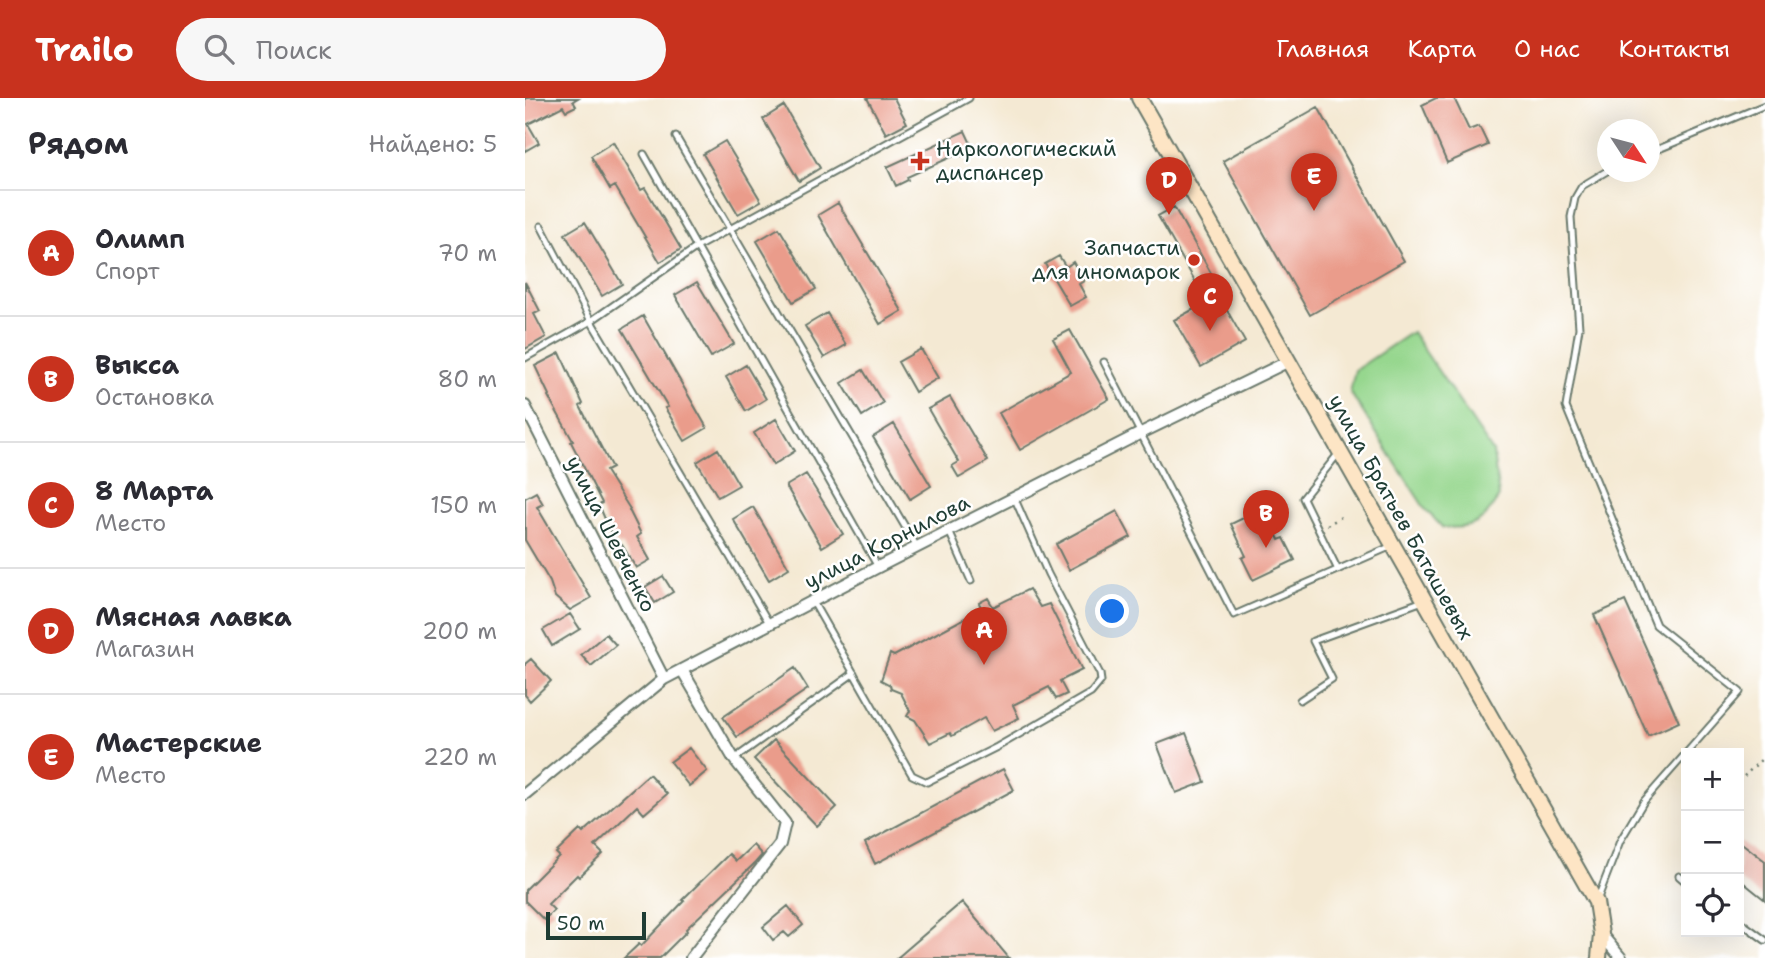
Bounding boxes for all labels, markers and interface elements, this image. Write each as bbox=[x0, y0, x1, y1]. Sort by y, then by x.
search box bbox=[176, 18, 666, 81]
text: Trailo bbox=[35, 27, 134, 72]
icon: search bbox=[200, 30, 238, 68]
text: Поиск bbox=[256, 32, 332, 67]
text: Главная bbox=[1276, 33, 1369, 65]
text: Карта bbox=[1407, 33, 1476, 65]
text: О нас bbox=[1514, 33, 1580, 65]
text: Контакты bbox=[1618, 33, 1730, 65]
north arrow bbox=[1597, 119, 1660, 182]
text: Рядом bbox=[28, 123, 128, 164]
text: Найдено: 5 bbox=[369, 129, 497, 159]
place label: Наркологический диспансер bbox=[936, 135, 1117, 187]
marker: Наркологический диспансер bbox=[910, 151, 930, 171]
pin: E bbox=[1291, 153, 1337, 211]
pin: D bbox=[1146, 157, 1192, 215]
text: Олимп bbox=[95, 221, 185, 256]
place label: Запчасти для иномарок bbox=[1032, 234, 1180, 286]
text: A bbox=[42, 238, 60, 268]
text: 70 m bbox=[438, 238, 497, 268]
marker: Запчасти для иномарок bbox=[1186, 252, 1202, 268]
text: Спорт bbox=[95, 256, 160, 286]
pin: C bbox=[1187, 273, 1233, 331]
text: Выкса bbox=[95, 347, 179, 382]
text: B bbox=[44, 364, 58, 394]
text: 80 m bbox=[438, 364, 497, 394]
text: Остановка bbox=[95, 382, 214, 412]
street label: улица Братьев Баташевых bbox=[1322, 389, 1480, 645]
street label: улица Шевченко bbox=[559, 451, 663, 617]
text: 8 Марта bbox=[95, 473, 214, 508]
street label: улица Корнилова bbox=[800, 488, 974, 596]
text: C bbox=[44, 490, 58, 520]
text: 150 m bbox=[430, 490, 497, 520]
pin: B bbox=[1243, 490, 1289, 548]
text: Место bbox=[95, 508, 166, 538]
your location bbox=[1095, 594, 1129, 628]
text: Мясная лавка bbox=[95, 599, 292, 634]
pin: A bbox=[961, 607, 1007, 665]
text: D bbox=[43, 616, 59, 646]
text: 200 m bbox=[422, 616, 497, 646]
text: Магазин bbox=[95, 634, 195, 664]
text: Мастерские bbox=[95, 725, 262, 760]
text: E bbox=[43, 742, 59, 772]
text: 220 m bbox=[423, 742, 497, 772]
map controls bbox=[1681, 748, 1744, 937]
button: + bbox=[1681, 748, 1744, 811]
text: Место bbox=[95, 760, 166, 790]
button: − bbox=[1681, 811, 1744, 874]
button: locate bbox=[1681, 874, 1744, 937]
scale bar bbox=[546, 909, 646, 941]
text: 50 m bbox=[557, 911, 605, 936]

